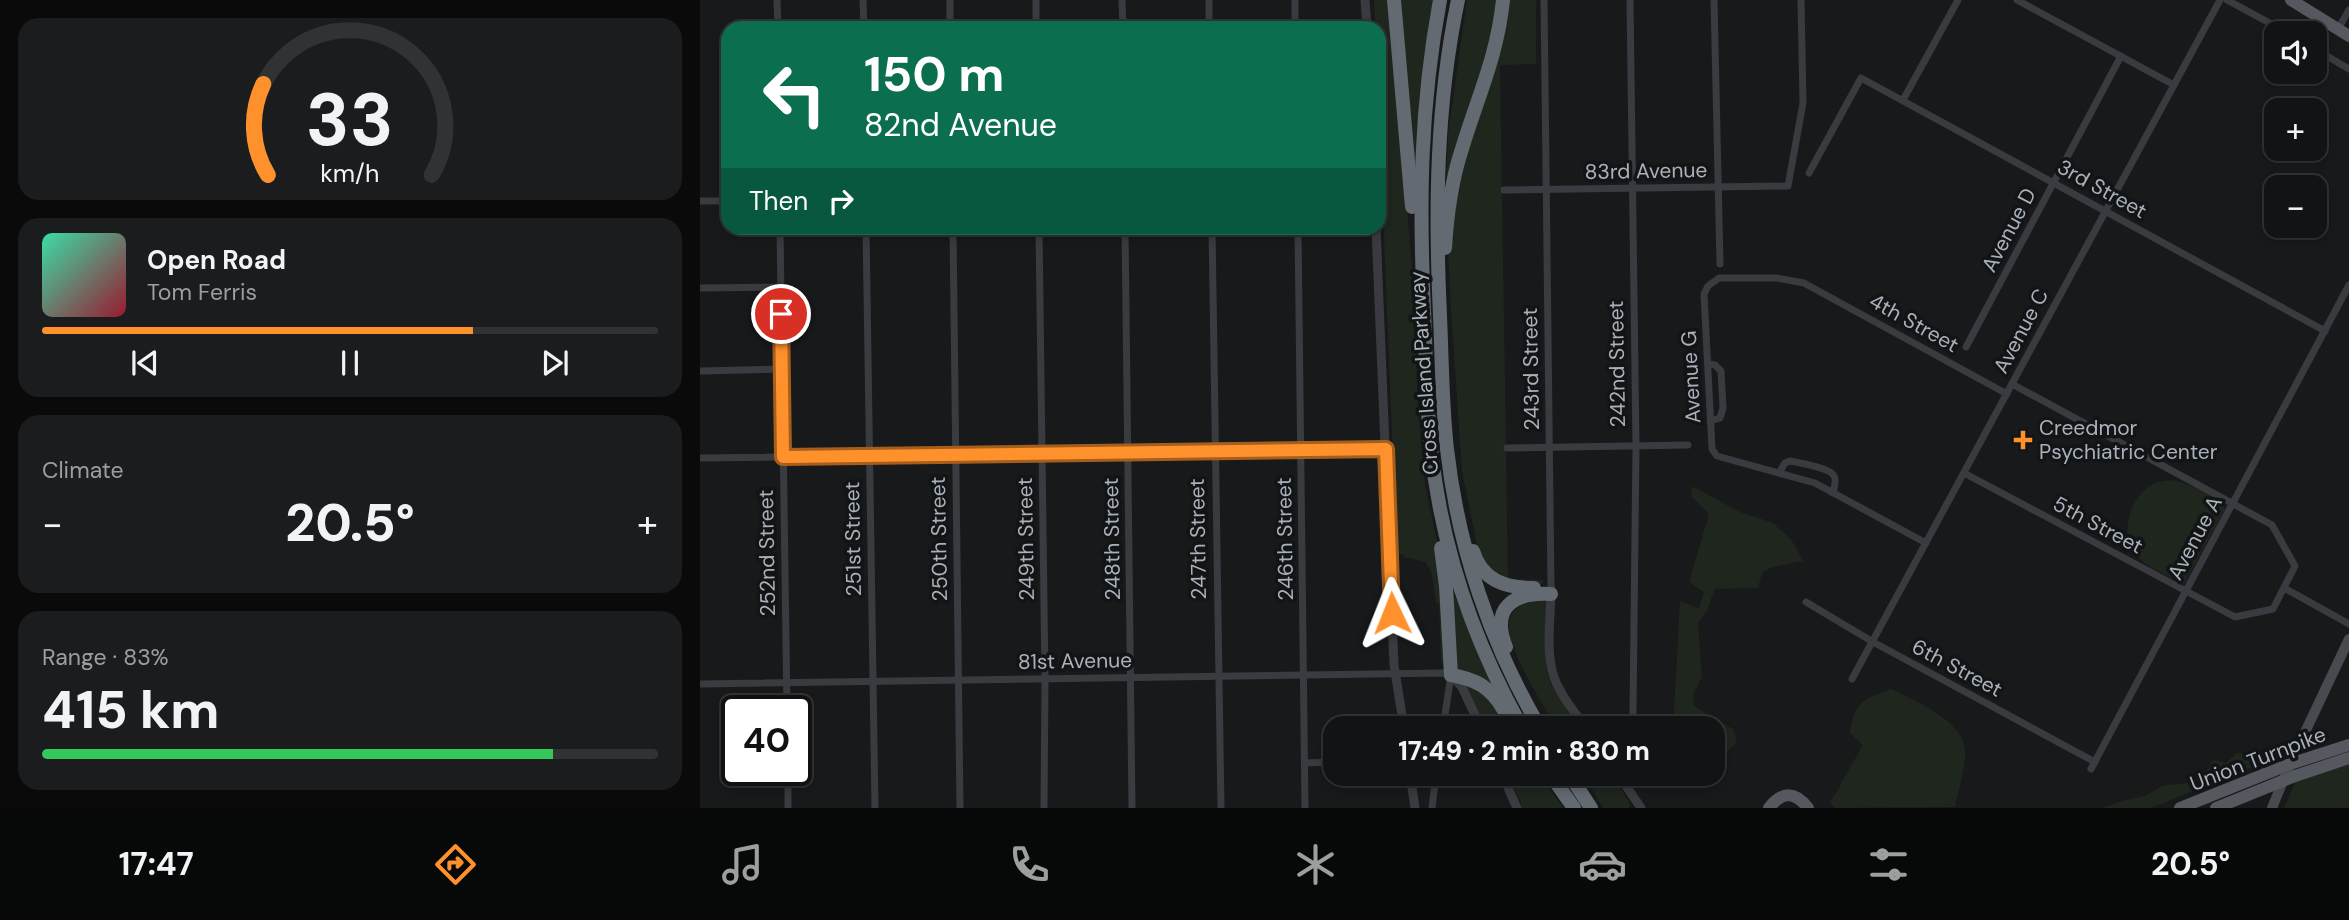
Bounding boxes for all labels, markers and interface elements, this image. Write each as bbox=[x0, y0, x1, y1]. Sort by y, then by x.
map controls bbox=[2264, 21, 2327, 238]
button: sound bbox=[2264, 21, 2327, 84]
text: 150 m bbox=[864, 42, 1004, 106]
icon: left bbox=[749, 49, 840, 140]
text: 33 bbox=[306, 73, 394, 168]
button: + bbox=[2264, 98, 2327, 161]
text: 82nd Avenue bbox=[864, 104, 1057, 146]
street label: 3rd Street bbox=[2052, 153, 2152, 225]
street label: 83rd Avenue bbox=[1584, 156, 1708, 186]
text: km/h bbox=[320, 157, 380, 190]
button: − bbox=[2264, 175, 2327, 238]
icon: right bbox=[822, 182, 860, 220]
street label: Avenue D bbox=[1975, 183, 2043, 277]
text: Then bbox=[749, 184, 808, 218]
text: Open Road bbox=[147, 243, 286, 277]
street label: Cross Island Parkway bbox=[1403, 270, 1445, 476]
text: Tom Ferris bbox=[147, 277, 257, 307]
pin bbox=[751, 284, 811, 344]
street label: Avenue C bbox=[1987, 284, 2055, 378]
street label: 4th Street bbox=[1864, 287, 1964, 359]
icon: arrive bbox=[762, 295, 800, 333]
street label: 242nd Street bbox=[1602, 300, 1632, 428]
street label: 243rd Street bbox=[1516, 307, 1546, 431]
street label: Avenue G bbox=[1675, 330, 1707, 424]
icon: previous bbox=[126, 344, 164, 382]
icon: pause bbox=[331, 344, 369, 382]
icon: next bbox=[536, 344, 574, 382]
place label: Creedmor Psychiatric Center bbox=[2039, 414, 2218, 466]
marker: Creedmor Psychiatric Center bbox=[2013, 430, 2033, 450]
text: Climate bbox=[42, 455, 124, 485]
street label: 250th Street bbox=[924, 476, 954, 602]
street label: 249th Street bbox=[1011, 477, 1041, 601]
street label: 248th Street bbox=[1097, 477, 1127, 601]
street label: 246th Street bbox=[1270, 477, 1300, 601]
street label: 247th Street bbox=[1183, 478, 1213, 600]
street label: 251st Street bbox=[838, 481, 868, 597]
text: 20.5° bbox=[285, 489, 415, 557]
street label: 252nd Street bbox=[752, 489, 782, 617]
street label: 5th Street bbox=[2048, 490, 2148, 560]
street label: Avenue A bbox=[2161, 491, 2229, 585]
text: − bbox=[42, 499, 63, 549]
text: + bbox=[637, 499, 658, 549]
position arrow bbox=[1355, 576, 1429, 650]
street label: 6th Street bbox=[1907, 632, 2007, 704]
text: Range · 83% bbox=[42, 642, 169, 672]
street label: 81st Avenue bbox=[1018, 646, 1132, 676]
text: 415 km bbox=[42, 676, 219, 744]
speed limit sign: 40 bbox=[721, 695, 812, 786]
street label: Union Turnpike bbox=[2186, 720, 2330, 798]
text: 17:49 · 2 min · 830 m bbox=[1398, 734, 1650, 768]
icon: directions bbox=[431, 840, 480, 889]
icon: music bbox=[718, 840, 767, 889]
icon: phone bbox=[1005, 840, 1054, 889]
icon: climate bbox=[1291, 840, 1340, 889]
icon: car bbox=[1578, 840, 1627, 889]
icon: filters bbox=[1864, 840, 1913, 889]
text: 17:47 bbox=[119, 843, 194, 885]
text: 20.5° bbox=[2151, 843, 2230, 885]

